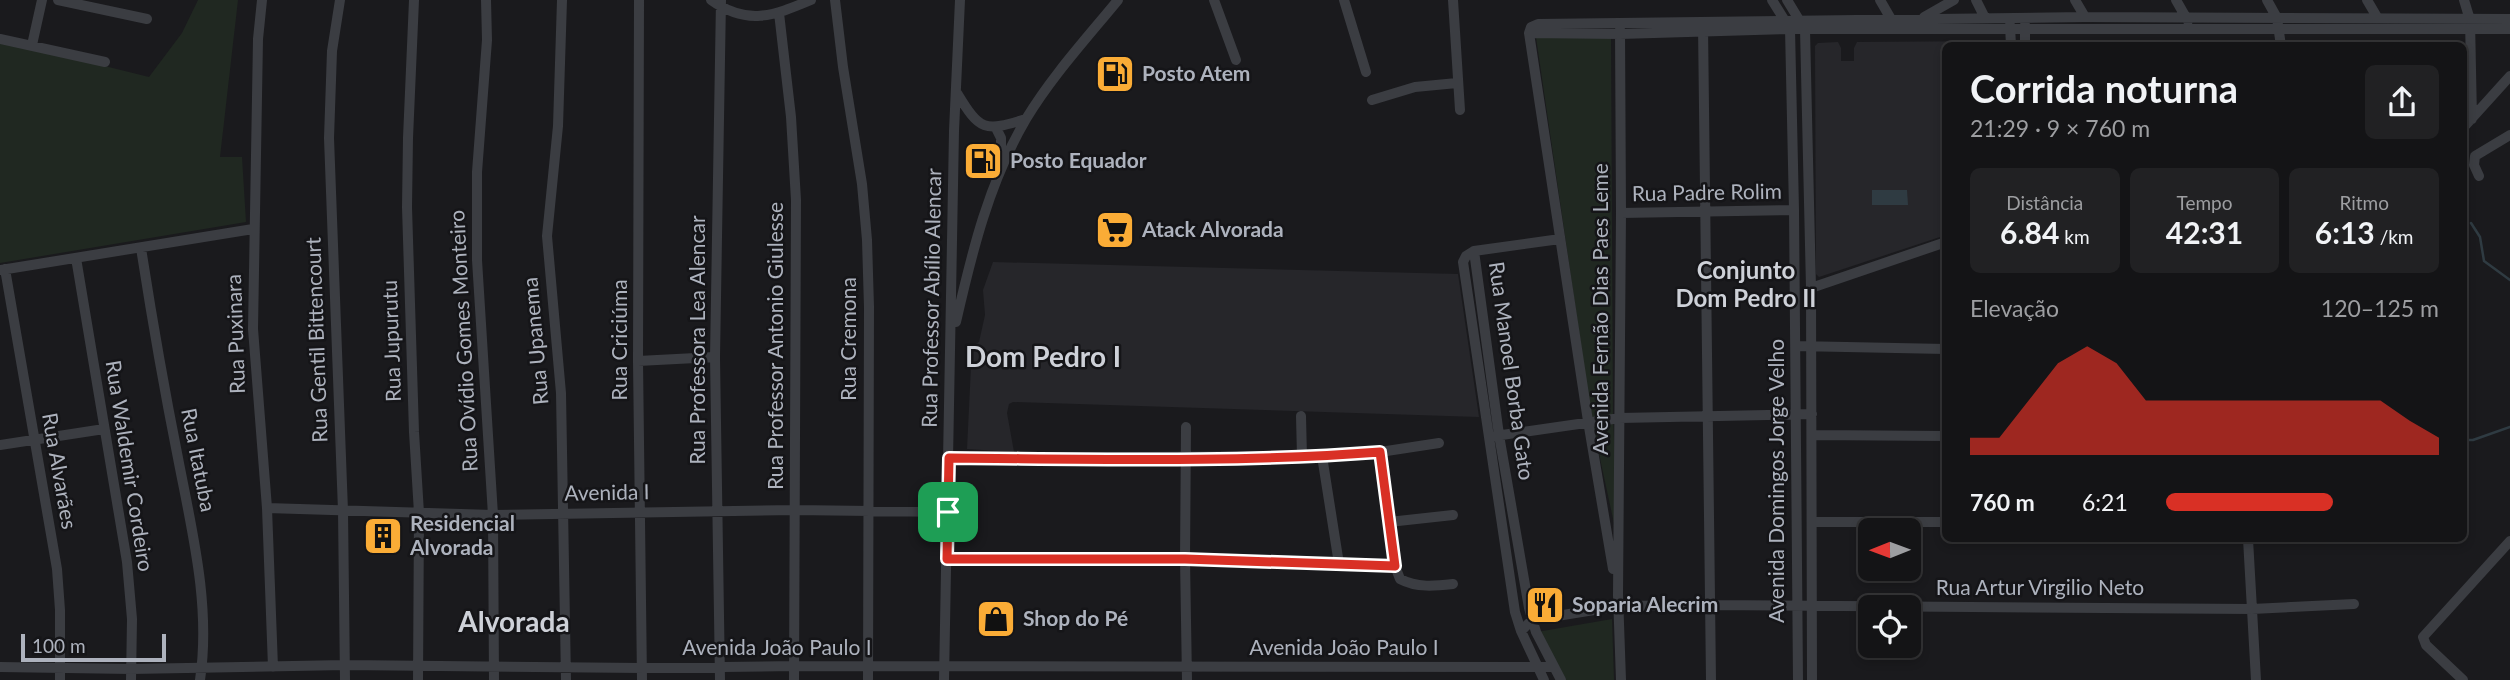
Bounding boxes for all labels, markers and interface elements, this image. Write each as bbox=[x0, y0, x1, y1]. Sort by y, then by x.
fuel station icon: Posto Atem bbox=[1094, 53, 1136, 95]
place label: Posto Atem bbox=[1142, 60, 1250, 85]
text: Corrida noturna bbox=[1970, 65, 2238, 111]
button: share bbox=[2365, 65, 2439, 139]
text: 21:29 · 9 × 760 m bbox=[1970, 114, 2150, 142]
fuel station icon: Posto Equador bbox=[962, 140, 1004, 182]
place label: Posto Equador bbox=[1010, 147, 1147, 172]
street label: Avenida Fernão Dias Paes Leme bbox=[1587, 163, 1612, 455]
street label: Rua Professor Abílio Alencar bbox=[916, 168, 945, 428]
street label: Rua Padre Rolim bbox=[1632, 178, 1782, 205]
text: Distância bbox=[2006, 191, 2083, 214]
text: Tempo bbox=[2177, 191, 2232, 214]
text: Ritmo bbox=[2339, 191, 2389, 214]
street label: Rua Professor Antonio Giulesse bbox=[762, 202, 787, 490]
street label: Rua Ovídio Gomes Monteiro bbox=[443, 209, 482, 473]
supermarket icon: Atack Alvorada bbox=[1094, 209, 1136, 251]
text: 6.84 bbox=[2000, 214, 2059, 250]
text: 42:31 bbox=[2166, 214, 2243, 250]
text: 6:13 bbox=[2315, 214, 2375, 250]
street label: Rua Professora Lea Alencar bbox=[684, 215, 709, 465]
place label: Atack Alvorada bbox=[1141, 216, 1284, 241]
text: km bbox=[2059, 225, 2090, 248]
text: /km bbox=[2375, 225, 2414, 248]
street label: Rua Gentil Bittencourt bbox=[299, 236, 332, 443]
district label: Conjunto Dom Pedro II bbox=[1675, 255, 1817, 312]
street label: Rua Manoel Borba Gato bbox=[1485, 260, 1540, 482]
street label: Rua Puxinara bbox=[220, 274, 249, 394]
street label: Rua Upanema bbox=[516, 276, 553, 406]
street label: Rua Cremona bbox=[835, 277, 860, 401]
street label: Rua Criciúma bbox=[606, 279, 631, 401]
street label: Rua Jupurutu bbox=[376, 280, 405, 402]
text: Elevação bbox=[1970, 294, 2059, 322]
text: 120–125 m bbox=[2321, 294, 2439, 322]
district label: Dom Pedro I bbox=[965, 339, 1121, 373]
street label: Avenida Domingos Jorge Velho bbox=[1763, 339, 1788, 623]
street label: Rua Waldemir Cordeiro bbox=[101, 358, 160, 573]
street label: Rua Itatuba bbox=[177, 406, 222, 514]
street label: Rua Alvarães bbox=[38, 411, 83, 531]
street label: Avenida I bbox=[564, 478, 650, 505]
pin bbox=[918, 482, 978, 542]
text: 760 m bbox=[1970, 488, 2035, 516]
text: 6:21 bbox=[2082, 488, 2128, 516]
icon: arrive bbox=[929, 493, 967, 531]
place label: Residencial Alvorada bbox=[409, 510, 515, 559]
building icon: Residencial Alvorada bbox=[362, 515, 404, 557]
north arrow bbox=[1858, 518, 1922, 581]
map controls bbox=[1858, 518, 1921, 658]
street label: Rua Artur Virgilio Neto bbox=[1936, 574, 2144, 599]
restaurant icon: Soparia Alecrim bbox=[1524, 584, 1566, 626]
place label: Soparia Alecrim bbox=[1572, 591, 1718, 616]
button: locate bbox=[1858, 595, 1921, 658]
shop icon: Shop do Pé bbox=[975, 598, 1017, 640]
district label: Alvorada bbox=[457, 604, 570, 638]
place label: Shop do Pé bbox=[1023, 605, 1128, 630]
scale bar bbox=[21, 631, 166, 663]
text: 100 m bbox=[32, 634, 86, 657]
street label: Avenida João Paulo I bbox=[682, 634, 872, 659]
street label: Avenida João Paulo I bbox=[1249, 634, 1439, 659]

